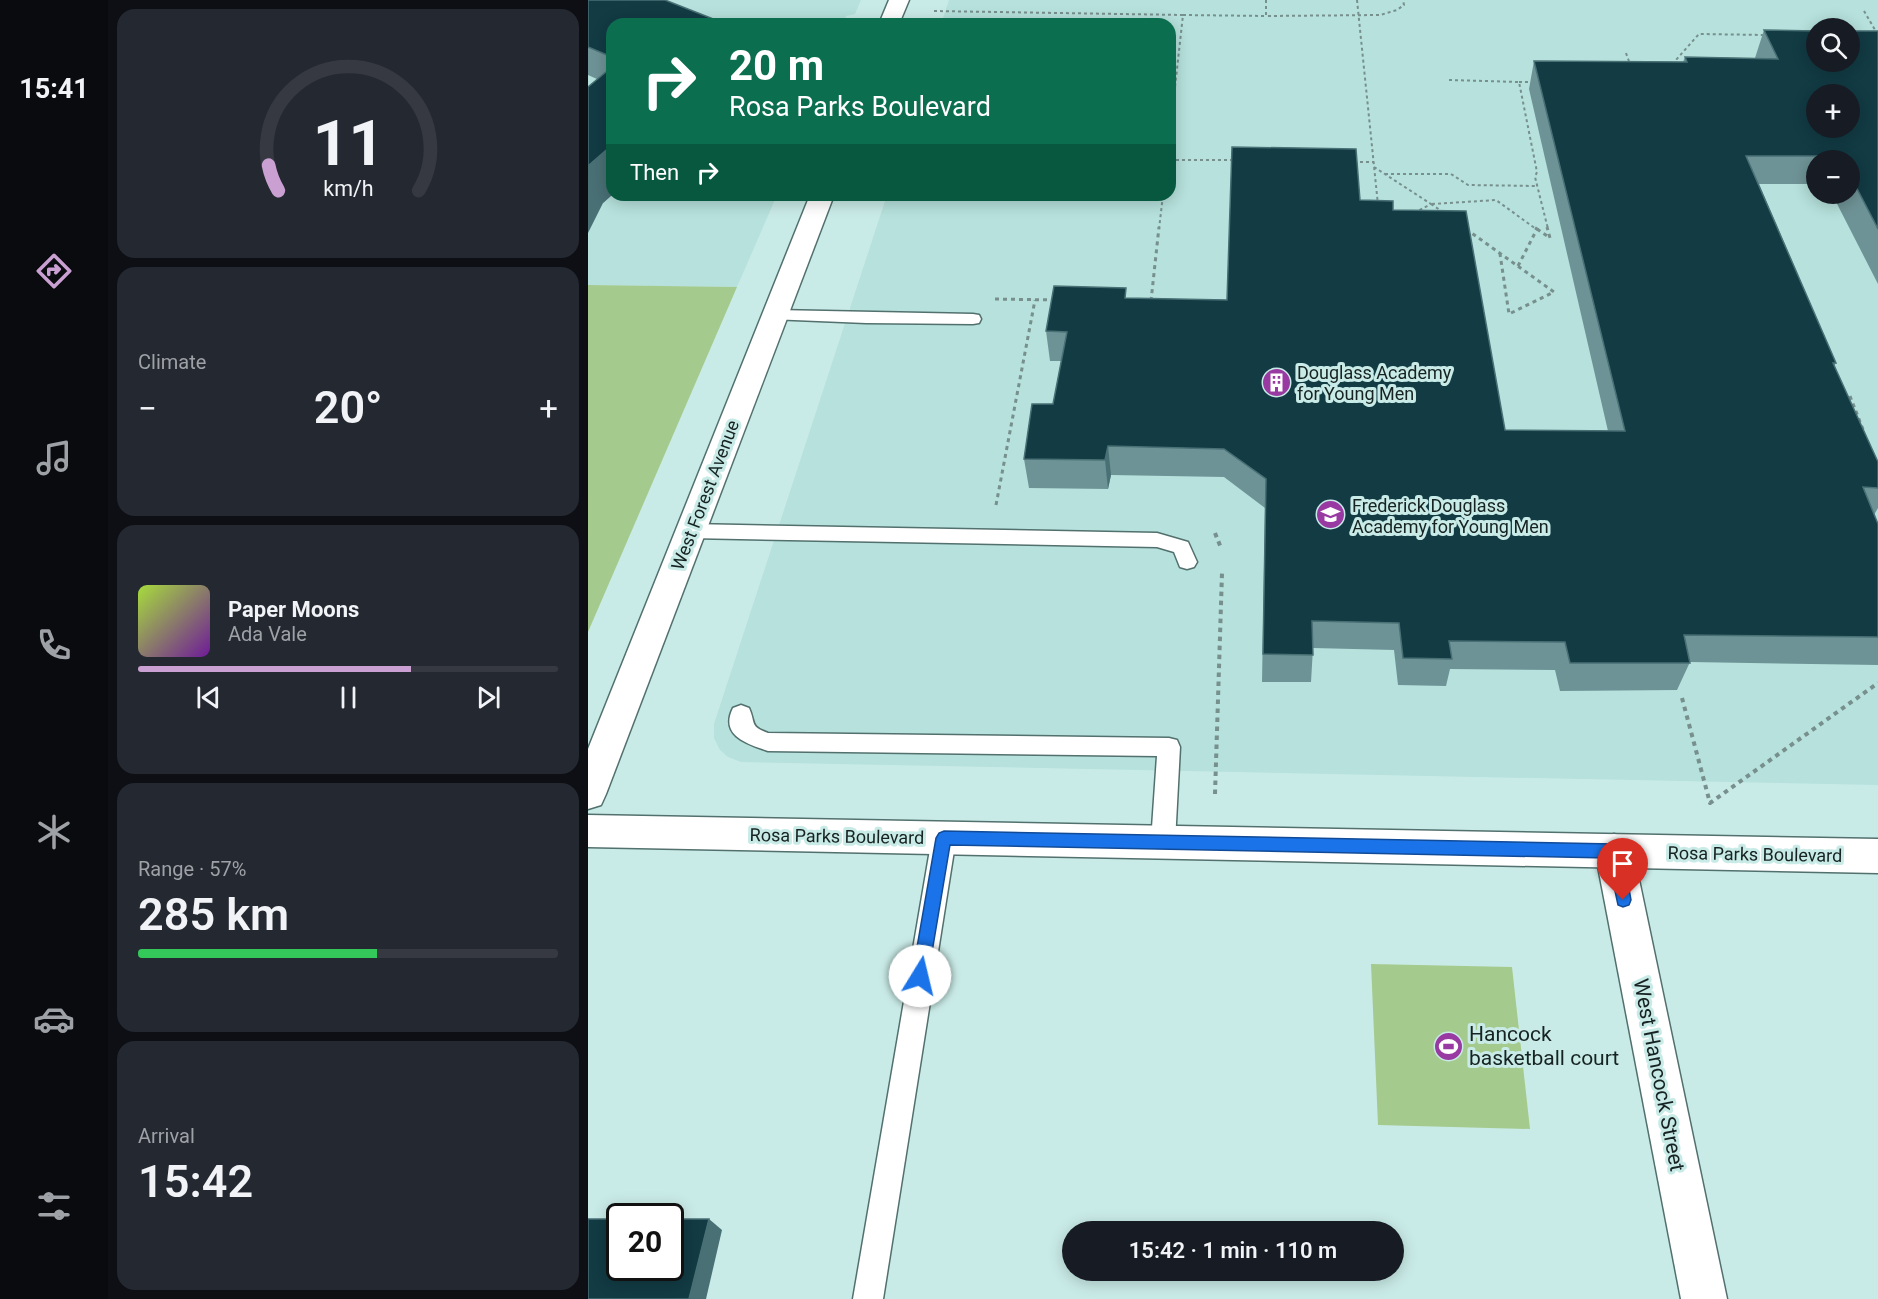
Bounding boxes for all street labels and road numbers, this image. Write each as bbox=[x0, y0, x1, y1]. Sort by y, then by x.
street label: West Forest Avenue bbox=[667, 417, 743, 573]
street label: Rosa Parks Boulevard bbox=[750, 824, 924, 848]
street label: Rosa Parks Boulevard bbox=[1668, 842, 1842, 866]
street label: West Hancock Street bbox=[1629, 977, 1689, 1173]

